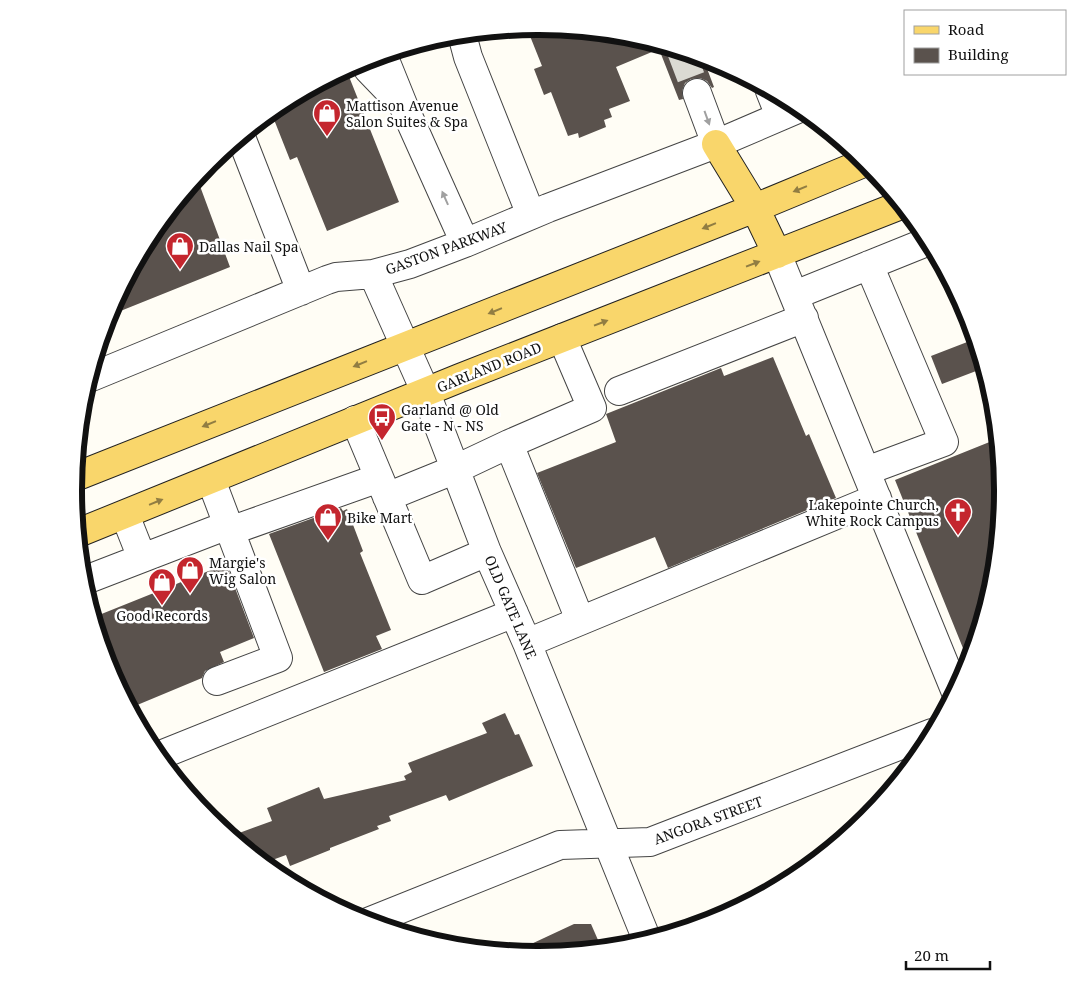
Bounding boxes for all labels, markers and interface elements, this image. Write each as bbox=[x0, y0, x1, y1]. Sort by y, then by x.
legend bbox=[904, 10, 1066, 75]
text: Road bbox=[948, 19, 984, 39]
text: Building bbox=[948, 44, 1009, 64]
place label: Mattison Avenue Salon Suites & Spa bbox=[346, 96, 468, 131]
shop icon: Mattison Avenue Salon Suites & Spa bbox=[312, 98, 342, 137]
one-way arrow bbox=[703, 111, 711, 126]
one-way arrow bbox=[792, 185, 807, 193]
one-way arrow bbox=[441, 191, 449, 205]
street label: GASTON PARKWAY bbox=[383, 217, 510, 279]
one-way arrow bbox=[701, 222, 716, 230]
shop icon: Dallas Nail Spa bbox=[165, 231, 195, 270]
place label: Dallas Nail Spa bbox=[199, 237, 299, 256]
one-way arrow bbox=[745, 259, 760, 267]
one-way arrow bbox=[487, 307, 502, 315]
one-way arrow bbox=[594, 319, 609, 326]
street label: GARLAND ROAD bbox=[434, 337, 544, 397]
one-way arrow bbox=[353, 361, 368, 368]
place label: Garland @ Old Gate - N - NS bbox=[401, 400, 499, 435]
bus stop icon: Garland @ Old Gate - N - NS bbox=[367, 402, 397, 441]
one-way arrow bbox=[201, 420, 216, 428]
place label: Lakepointe Church, White Rock Campus bbox=[805, 495, 939, 530]
church icon: Lakepointe Church, White Rock Campus bbox=[943, 497, 973, 536]
one-way arrow bbox=[149, 498, 163, 506]
shop icon: Bike Mart bbox=[313, 502, 343, 541]
place label: Bike Mart bbox=[347, 508, 412, 527]
street label: OLD GATE LANE bbox=[481, 552, 542, 662]
place label: Margie's Wig Salon bbox=[209, 553, 276, 588]
shop icon: Margie's Wig Salon bbox=[175, 555, 205, 594]
shop icon: Good Records bbox=[147, 567, 177, 606]
place label: Good Records bbox=[116, 606, 208, 625]
street label: ANGORA STREET bbox=[651, 791, 766, 849]
scale bar bbox=[906, 938, 990, 970]
text: 20 m bbox=[914, 945, 949, 965]

